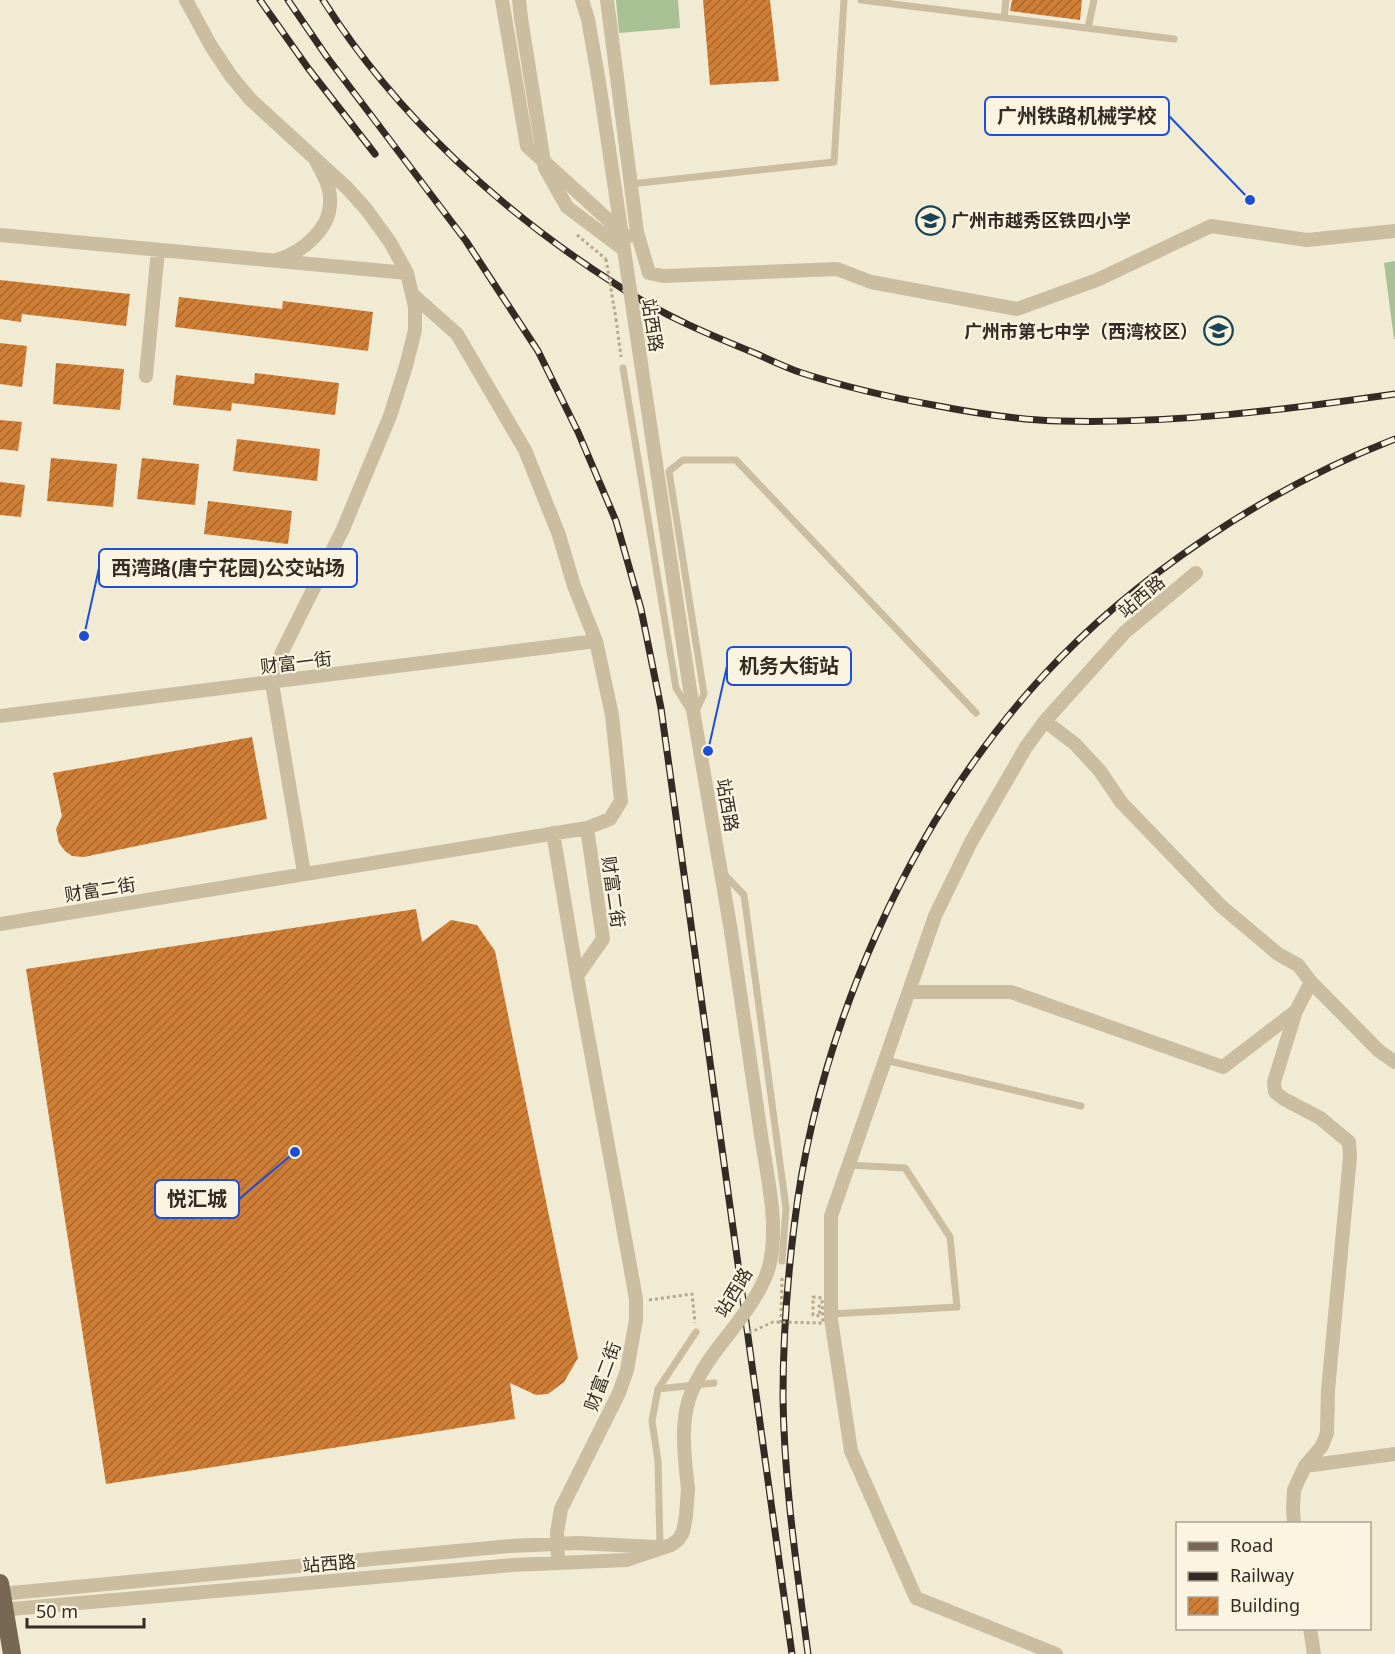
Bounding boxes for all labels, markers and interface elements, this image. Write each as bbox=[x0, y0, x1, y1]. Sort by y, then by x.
callout: 广州铁路机械学校 bbox=[985, 97, 1169, 135]
text: 广州铁路机械学校 bbox=[997, 102, 1157, 129]
school or university icon: 广州市越秀区铁四小学 bbox=[914, 204, 946, 236]
place label: 广州市越秀区铁四小学 bbox=[951, 208, 1131, 232]
street label: 站西路 bbox=[637, 296, 669, 354]
school or university icon: 广州市第七中学（西湾校区） bbox=[1203, 315, 1235, 347]
place label: 广州市第七中学（西湾校区） bbox=[964, 319, 1198, 343]
callout: 西湾路(唐宁花园)公交站场 bbox=[99, 549, 357, 587]
text: 西湾路(唐宁花园)公交站场 bbox=[111, 554, 345, 581]
street label: 站西路 bbox=[1113, 569, 1169, 623]
street label: 财富一街 bbox=[259, 646, 333, 678]
callout: 机务大街站 bbox=[727, 647, 851, 685]
text: 机务大街站 bbox=[739, 652, 839, 679]
street label: 站西路 bbox=[711, 776, 745, 834]
street label: 财富二街 bbox=[597, 855, 631, 929]
street label: 财富二街 bbox=[63, 872, 137, 906]
callout: 悦汇城 bbox=[155, 1180, 239, 1218]
text: 悦汇城 bbox=[167, 1185, 227, 1212]
street label: 站西路 bbox=[709, 1263, 757, 1321]
street label: 财富二街 bbox=[578, 1338, 626, 1414]
legend bbox=[1176, 1522, 1371, 1630]
text: Road bbox=[1230, 1533, 1273, 1557]
street label: 站西路 bbox=[301, 1549, 357, 1577]
text: Railway bbox=[1230, 1563, 1295, 1587]
scale bar bbox=[27, 1591, 144, 1629]
text: Building bbox=[1230, 1593, 1300, 1617]
text: 50 m bbox=[36, 1599, 78, 1623]

